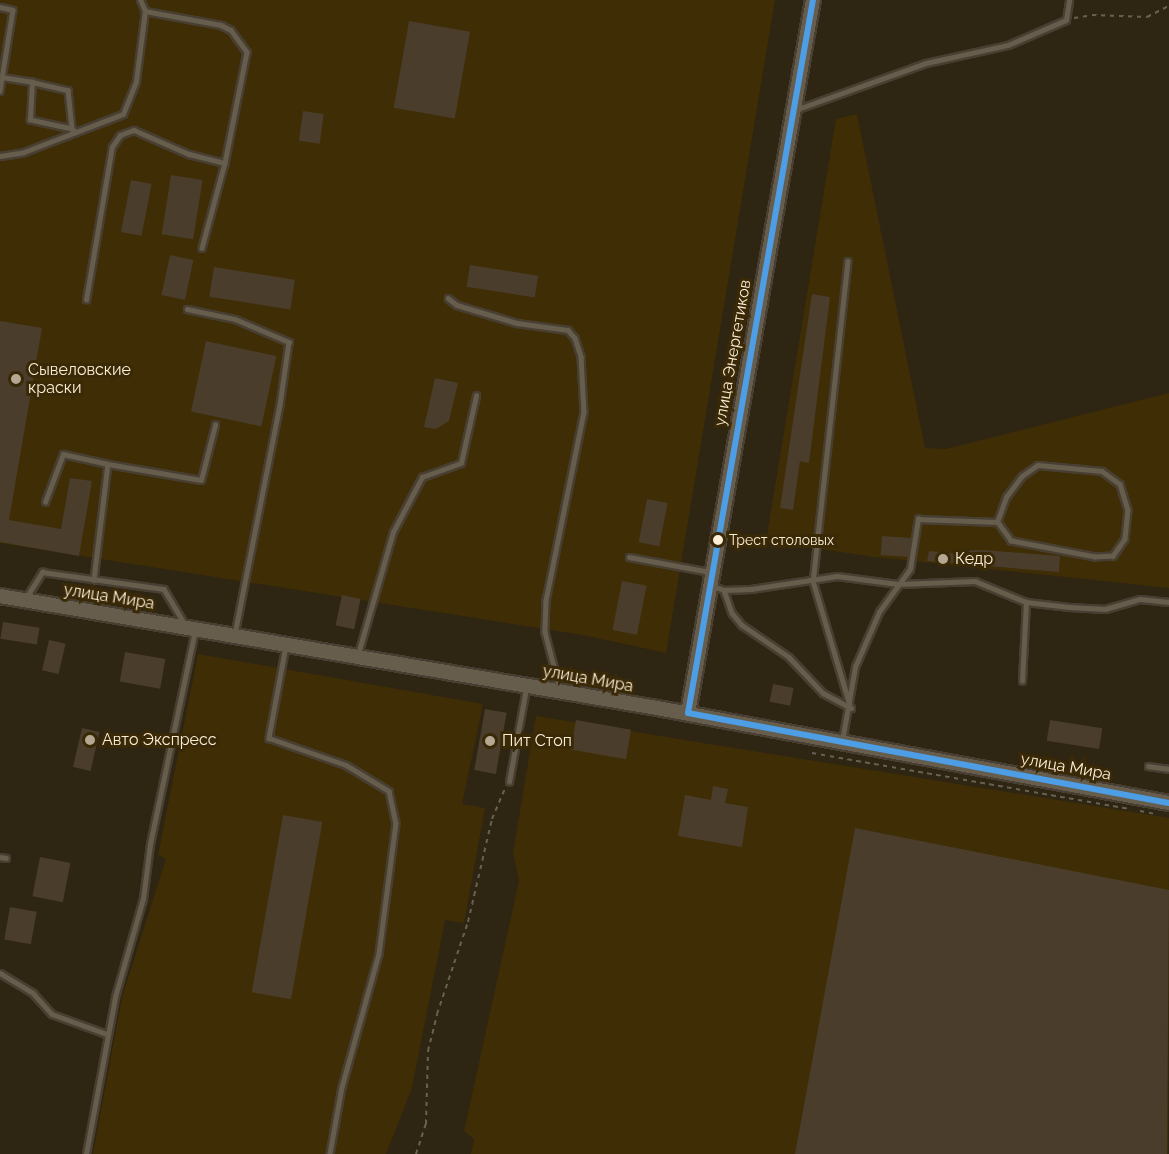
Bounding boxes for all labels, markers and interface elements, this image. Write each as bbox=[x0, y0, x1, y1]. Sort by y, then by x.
street label: улица Энергетиков bbox=[711, 278, 755, 428]
place label: Сывеловские краски bbox=[28, 360, 131, 398]
marker: Сывеловские краски bbox=[9, 372, 23, 386]
place label: Трест столовых bbox=[729, 532, 834, 548]
marker: Трест столовых bbox=[712, 534, 724, 546]
place label: Кедр bbox=[955, 549, 993, 569]
marker: Кедр bbox=[936, 552, 950, 566]
street label: улица Мира bbox=[62, 580, 156, 614]
street label: улица Мира bbox=[541, 662, 635, 696]
place label: Авто Экспресс bbox=[102, 730, 216, 750]
place label: Пит Стоп bbox=[502, 731, 572, 751]
marker: Авто Экспресс bbox=[83, 733, 97, 747]
marker: Пит Стоп bbox=[483, 734, 497, 748]
street label: улица Мира bbox=[1019, 750, 1113, 784]

